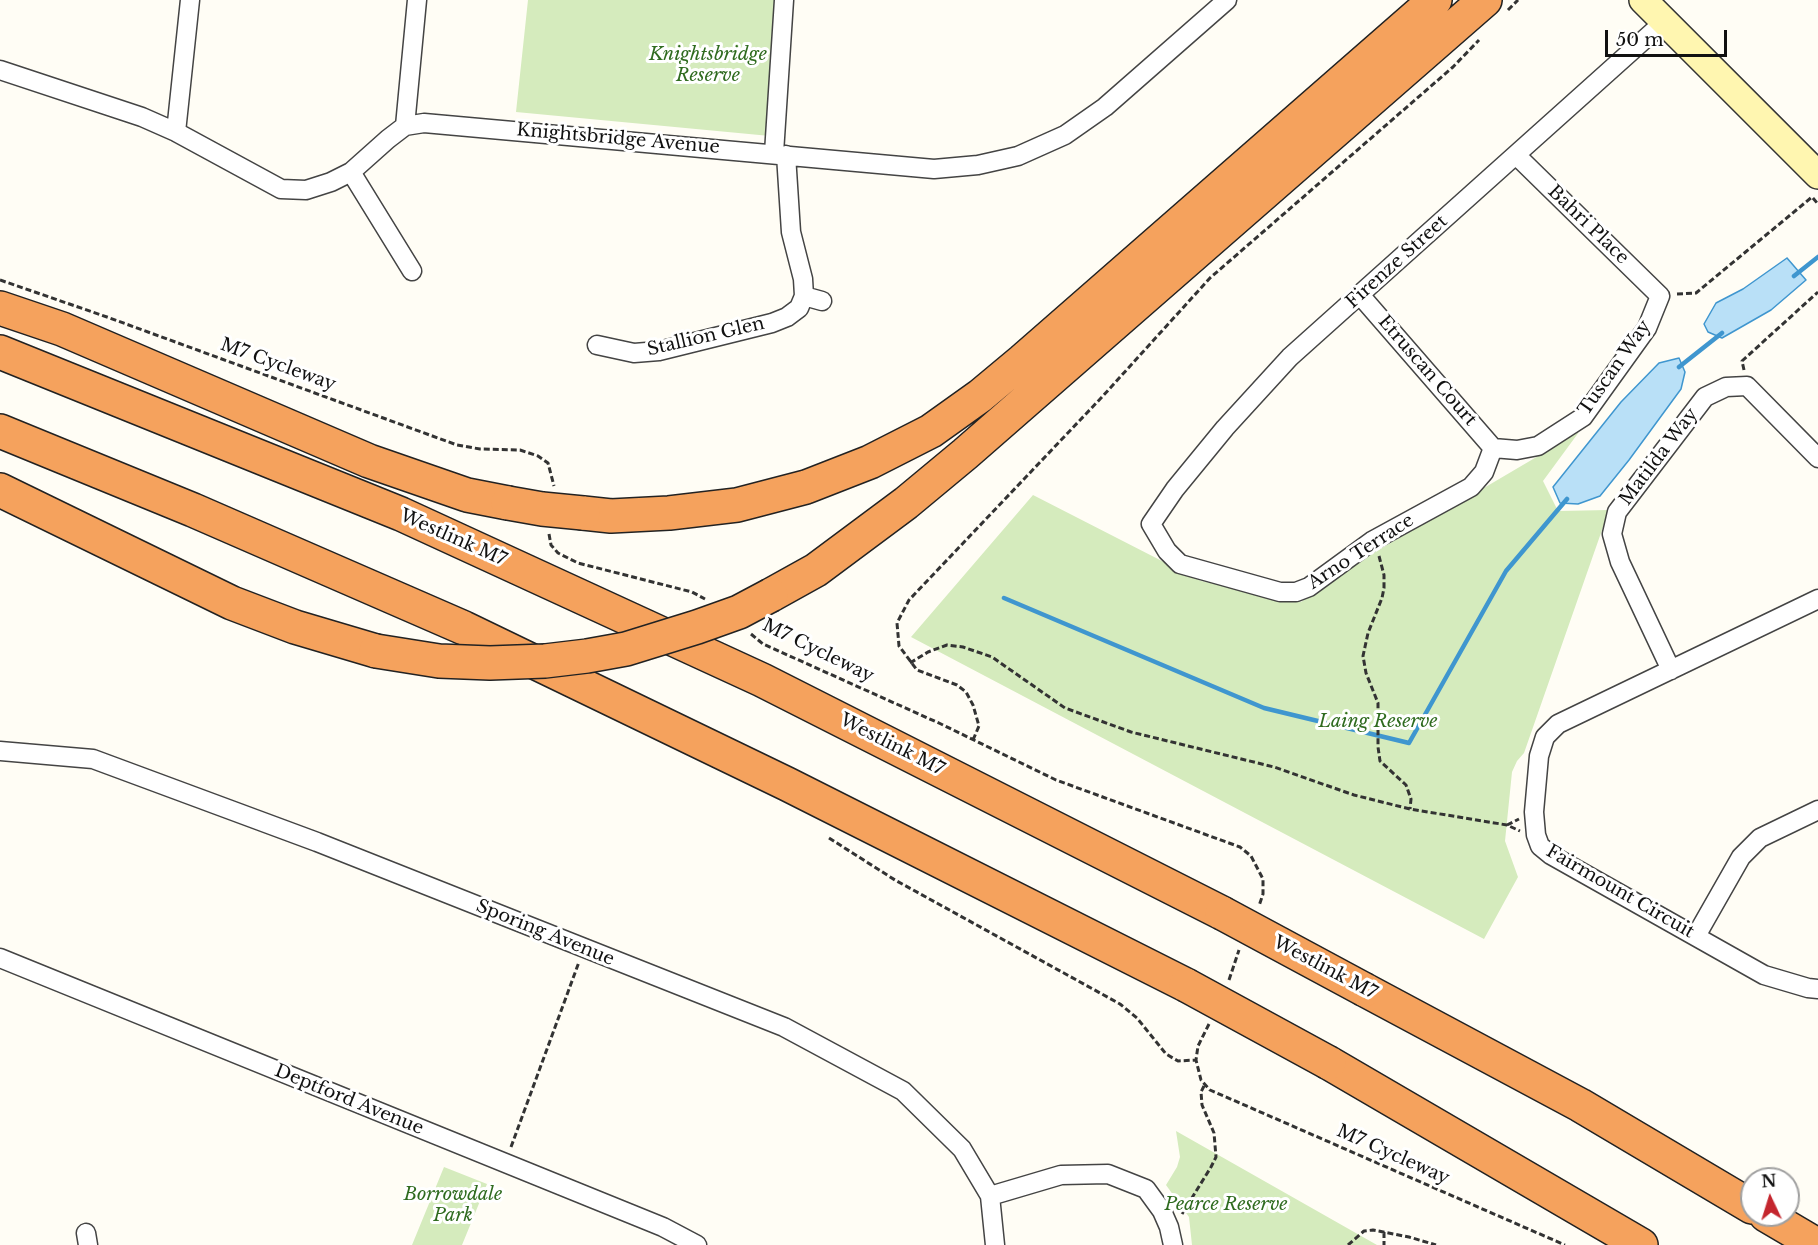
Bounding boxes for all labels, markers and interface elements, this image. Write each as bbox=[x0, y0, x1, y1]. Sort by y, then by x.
scale bar bbox=[1608, 18, 1730, 56]
text: 50 m bbox=[1616, 29, 1664, 51]
park label: Knightsbridge Reserve bbox=[649, 44, 767, 86]
street label: Knightsbridge Avenue bbox=[515, 119, 721, 159]
street label: Bahri Place bbox=[1543, 181, 1633, 269]
street label: Firenze Street bbox=[1342, 211, 1452, 313]
street label: Etruscan Court bbox=[1373, 311, 1481, 431]
street label: Stallion Glen bbox=[645, 313, 767, 361]
street label: Tuscan Way bbox=[1574, 316, 1656, 420]
street label: M7 Cycleway bbox=[217, 334, 339, 396]
street label: Matilda Way bbox=[1615, 404, 1703, 510]
street label: Westlink M7 bbox=[396, 505, 510, 571]
street label: Arno Terrace bbox=[1304, 510, 1418, 594]
street label: M7 Cycleway bbox=[759, 615, 877, 687]
street label: Westlink M7 bbox=[836, 709, 948, 781]
park label: Laing Reserve bbox=[1318, 711, 1438, 733]
street label: Fairmount Circuit bbox=[1542, 841, 1698, 943]
street label: Sporing Avenue bbox=[473, 895, 617, 971]
street label: Westlink M7 bbox=[1269, 932, 1381, 1004]
street label: Deptford Avenue bbox=[271, 1060, 427, 1140]
street label: M7 Cycleway bbox=[1333, 1120, 1453, 1190]
north arrow bbox=[1740, 1167, 1800, 1227]
text: N bbox=[1761, 1171, 1777, 1192]
park label: Borrowdale Park bbox=[404, 1184, 502, 1226]
park label: Pearce Reserve bbox=[1164, 1194, 1288, 1216]

